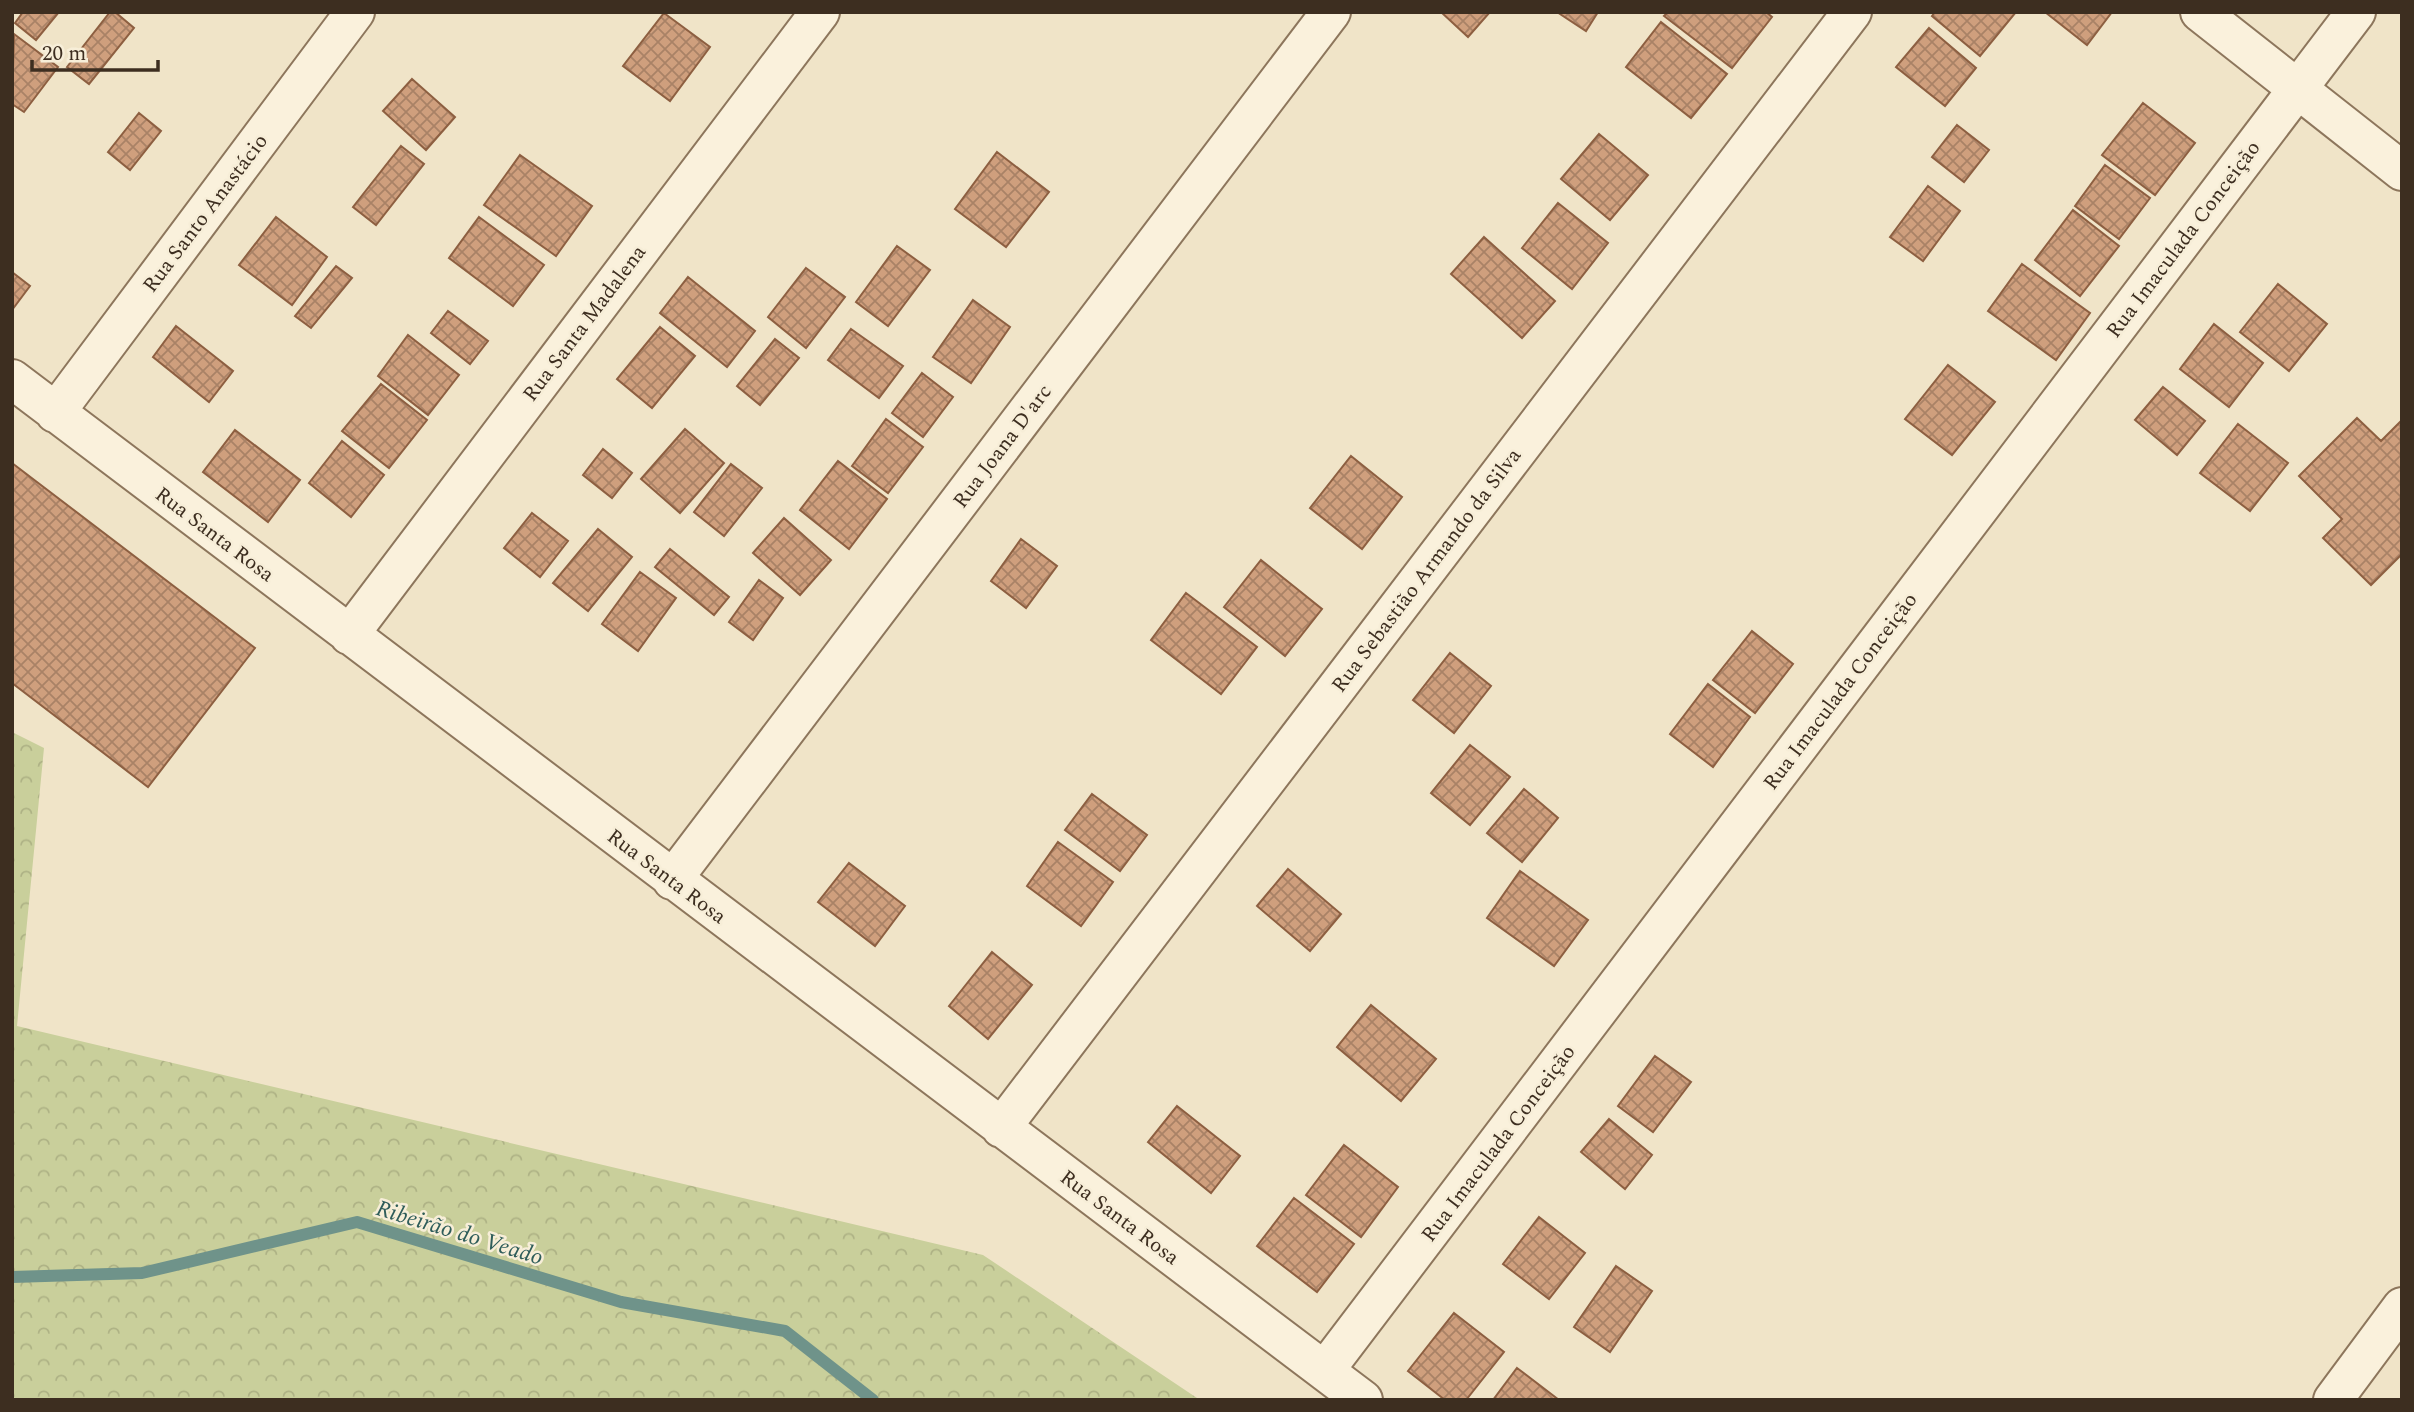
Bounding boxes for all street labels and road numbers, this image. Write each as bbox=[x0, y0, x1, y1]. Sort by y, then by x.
street label: Rua Santo Anastácio bbox=[135, 127, 276, 300]
street label: Rua Imaculada Conceição bbox=[2099, 134, 2269, 345]
street label: Rua Santa Madalena bbox=[515, 238, 655, 409]
street label: Rua Joana D'arc bbox=[945, 378, 1060, 516]
street label: Rua Sebastião Armando da Silva bbox=[1324, 441, 1530, 700]
street label: Rua Santa Rosa bbox=[148, 479, 282, 591]
street label: Rua Imaculada Conceição bbox=[1756, 586, 1926, 797]
street label: Rua Santa Rosa bbox=[600, 821, 734, 933]
street label: Rua Imaculada Conceição bbox=[1414, 1038, 1584, 1249]
street label: Rua Santa Rosa bbox=[1053, 1162, 1187, 1274]

